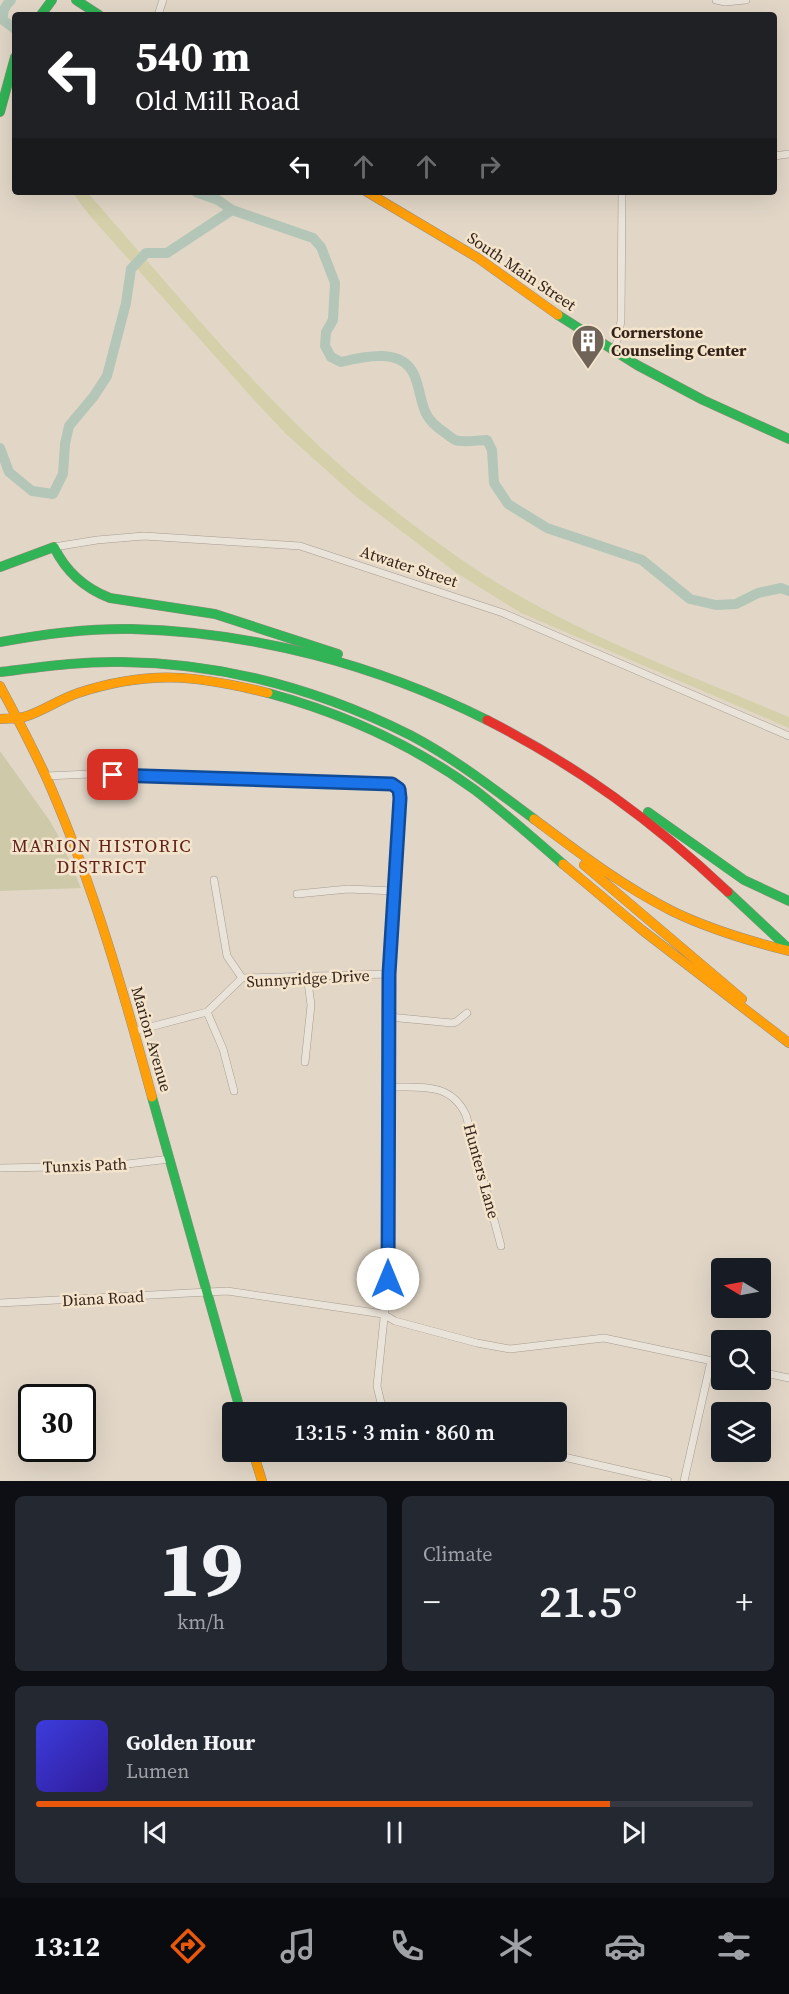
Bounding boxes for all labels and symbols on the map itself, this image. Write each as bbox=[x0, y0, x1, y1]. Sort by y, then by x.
street label: South Main Street bbox=[463, 227, 581, 316]
place label: Cornerstone Counseling Center bbox=[611, 321, 747, 361]
building icon: Cornerstone Counseling Center bbox=[570, 323, 606, 370]
street label: Atwater Street bbox=[358, 540, 461, 592]
pin bbox=[87, 749, 138, 800]
district label: MARION HISTORIC DISTRICT bbox=[12, 833, 192, 879]
street label: Sunnyridge Drive bbox=[246, 964, 370, 992]
street label: Marion Avenue bbox=[126, 984, 178, 1094]
street label: Hunters Lane bbox=[459, 1121, 505, 1221]
street label: Tunxis Path bbox=[42, 1153, 128, 1177]
position arrow bbox=[356, 1247, 420, 1311]
north arrow bbox=[711, 1258, 771, 1318]
street label: Diana Road bbox=[61, 1285, 145, 1311]
speed limit sign: 30 bbox=[18, 1384, 96, 1462]

